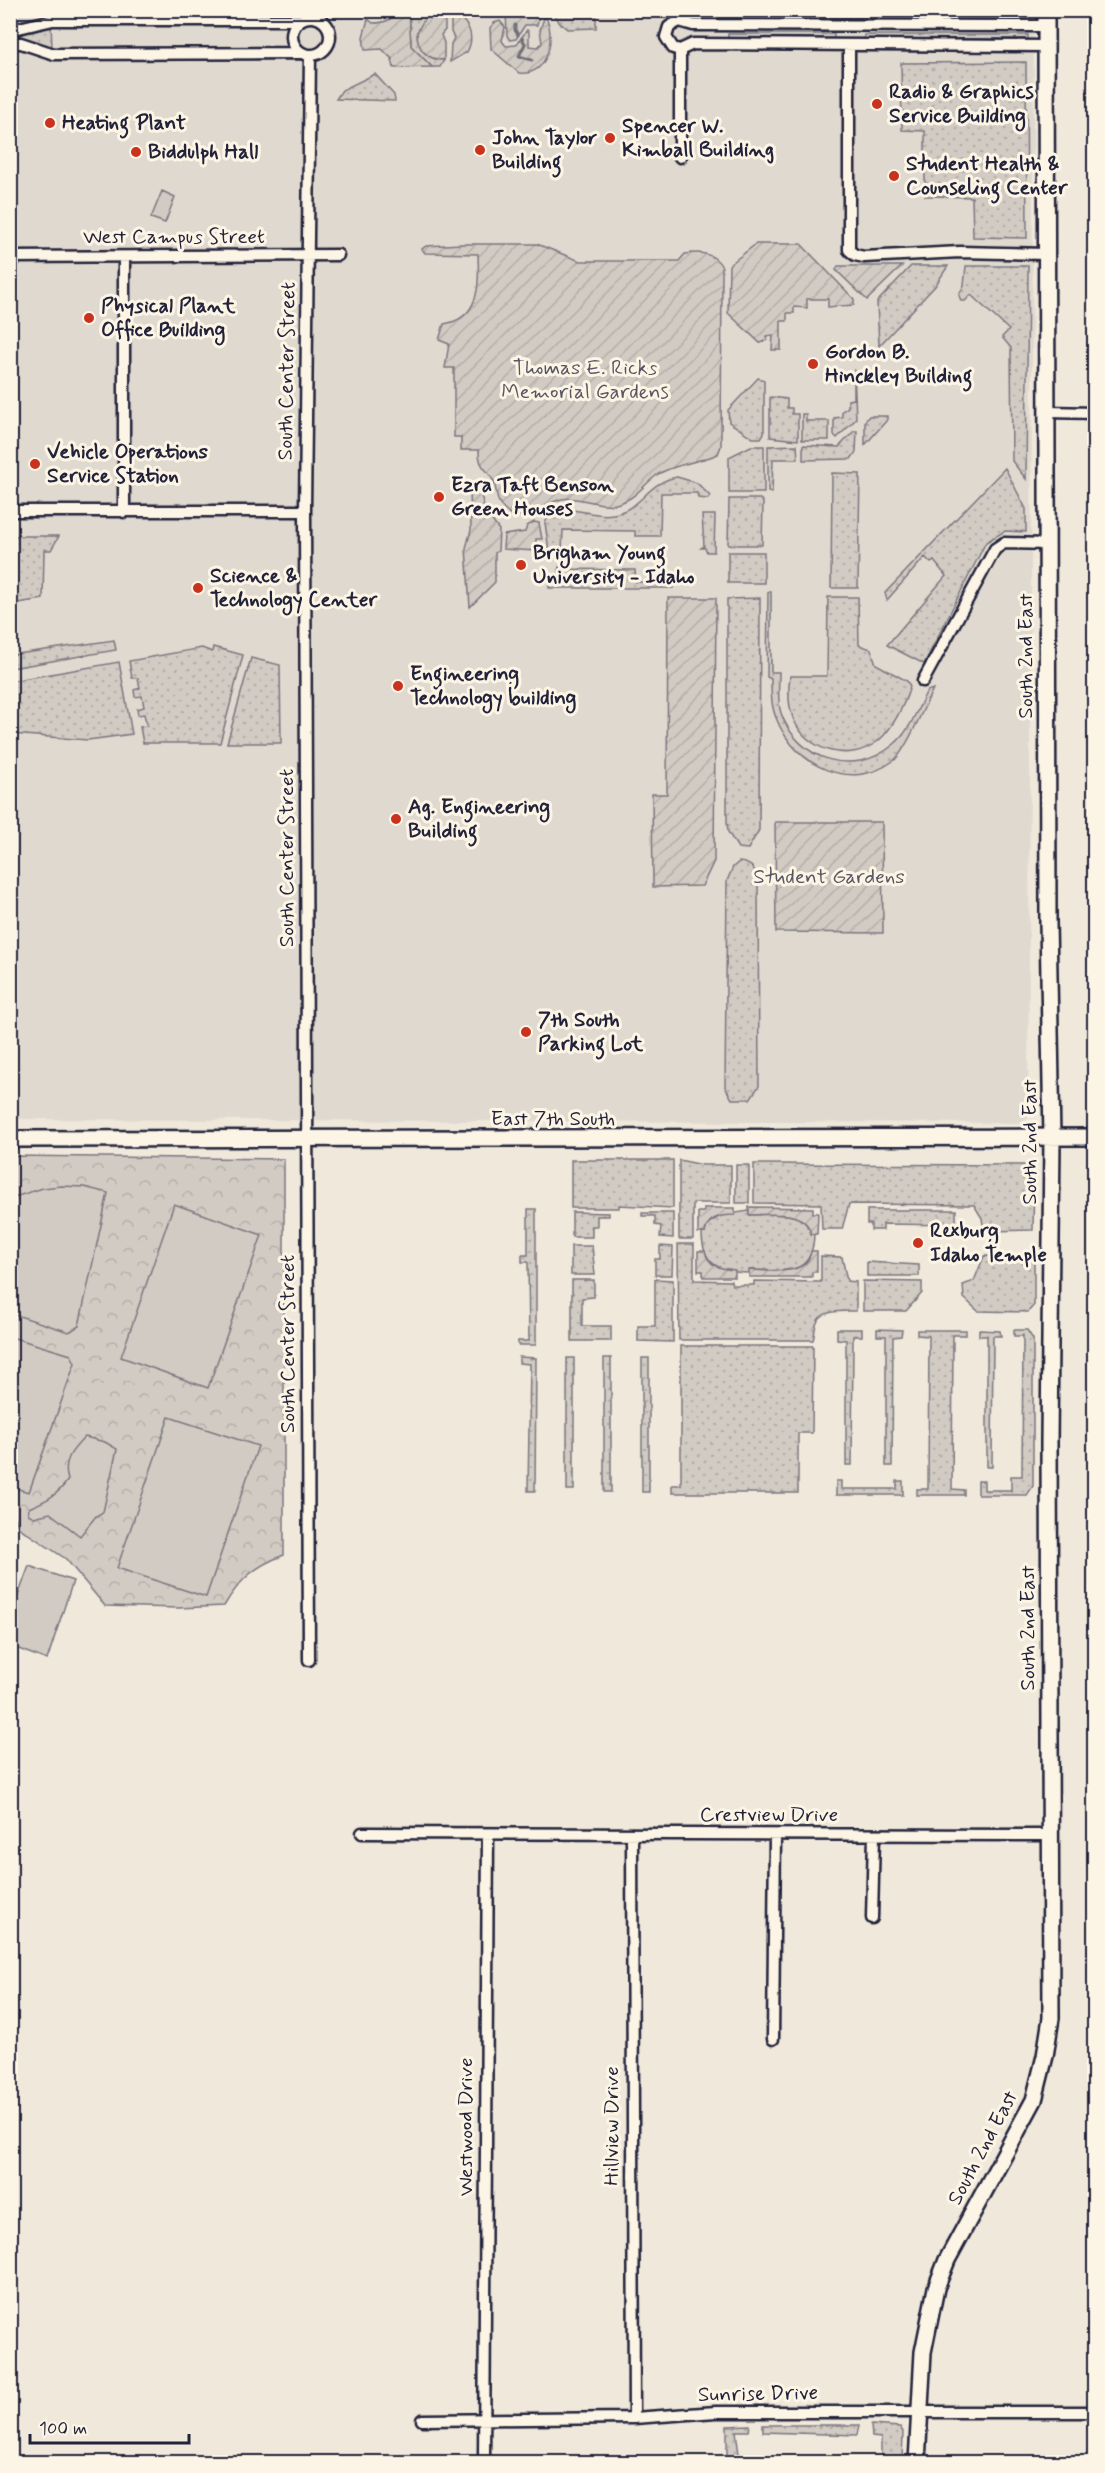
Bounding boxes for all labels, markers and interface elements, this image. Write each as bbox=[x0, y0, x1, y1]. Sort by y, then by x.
place label: Radio & Graphics Service Building bbox=[889, 78, 1035, 132]
marker: Radio & Graphics Service Building bbox=[870, 97, 884, 111]
place label: Heating Plant bbox=[62, 109, 186, 139]
place label: Spencer W. Kimball Building bbox=[622, 112, 774, 164]
marker: Heating Plant bbox=[43, 116, 57, 130]
place label: John Taylor Building bbox=[492, 124, 597, 178]
marker: Spencer W. Kimball Building bbox=[603, 131, 617, 145]
place label: Biddulph Hall bbox=[148, 138, 258, 166]
marker: John Taylor Building bbox=[473, 143, 487, 157]
marker: Biddulph Hall bbox=[129, 145, 143, 159]
place label: Student Health & Counseling Center bbox=[906, 150, 1069, 204]
marker: Student Health & Counseling Center bbox=[887, 169, 901, 183]
street label: West Campus Street bbox=[83, 223, 265, 251]
street label: South Center Street bbox=[271, 281, 303, 461]
place label: Physical Plant Office Building bbox=[101, 292, 236, 346]
marker: Physical Plant Office Building bbox=[82, 311, 96, 325]
place label: Gordon B. Hinckley Building bbox=[825, 338, 972, 392]
park label: Thomas E. Ricks Memorial Gardens bbox=[501, 354, 669, 406]
marker: Gordon B. Hinckley Building bbox=[806, 357, 820, 371]
place label: Vehicle Operations Service Station bbox=[47, 438, 209, 490]
marker: Vehicle Operations Service Station bbox=[28, 457, 42, 471]
place label: Ezra Taft Benson Green Houses bbox=[451, 471, 614, 523]
marker: Ezra Taft Benson Green Houses bbox=[432, 490, 446, 504]
place label: Brigham Young University - Idaho bbox=[533, 539, 695, 591]
marker: Brigham Young University - Idaho bbox=[514, 558, 528, 572]
place label: Science & Technology Center bbox=[210, 562, 379, 616]
marker: Science & Technology Center bbox=[191, 581, 205, 595]
street label: South 2nd East bbox=[1012, 593, 1040, 719]
place label: Engineering Technology building bbox=[410, 660, 577, 714]
marker: Engineering Technology building bbox=[391, 679, 405, 693]
street label: South Center Street bbox=[273, 769, 301, 947]
place label: Ag. Engineering Building bbox=[408, 793, 550, 847]
marker: Ag. Engineering Building bbox=[389, 812, 403, 826]
park label: Student Gardens bbox=[753, 863, 905, 891]
place label: 7th South Parking Lot bbox=[538, 1006, 644, 1060]
marker: 7th South Parking Lot bbox=[519, 1025, 533, 1039]
street label: South 2nd East bbox=[1016, 1079, 1044, 1205]
street label: East 7th South bbox=[491, 1105, 615, 1133]
place label: Rexburg Idaho Temple bbox=[930, 1217, 1047, 1269]
marker: Rexburg Idaho Temple bbox=[911, 1236, 925, 1250]
street label: South Center Street bbox=[274, 1255, 302, 1433]
street label: South 2nd East bbox=[1014, 1565, 1042, 1691]
street label: Crestview Drive bbox=[700, 1801, 838, 1829]
street label: Westwood Drive bbox=[452, 2058, 480, 2196]
street label: Hillview Drive bbox=[598, 2066, 626, 2186]
street label: South 2nd East bbox=[941, 2086, 1025, 2210]
street label: Sunrise Drive bbox=[698, 2379, 818, 2409]
scale bar bbox=[30, 2407, 189, 2445]
text: 100 m bbox=[39, 2417, 87, 2441]

